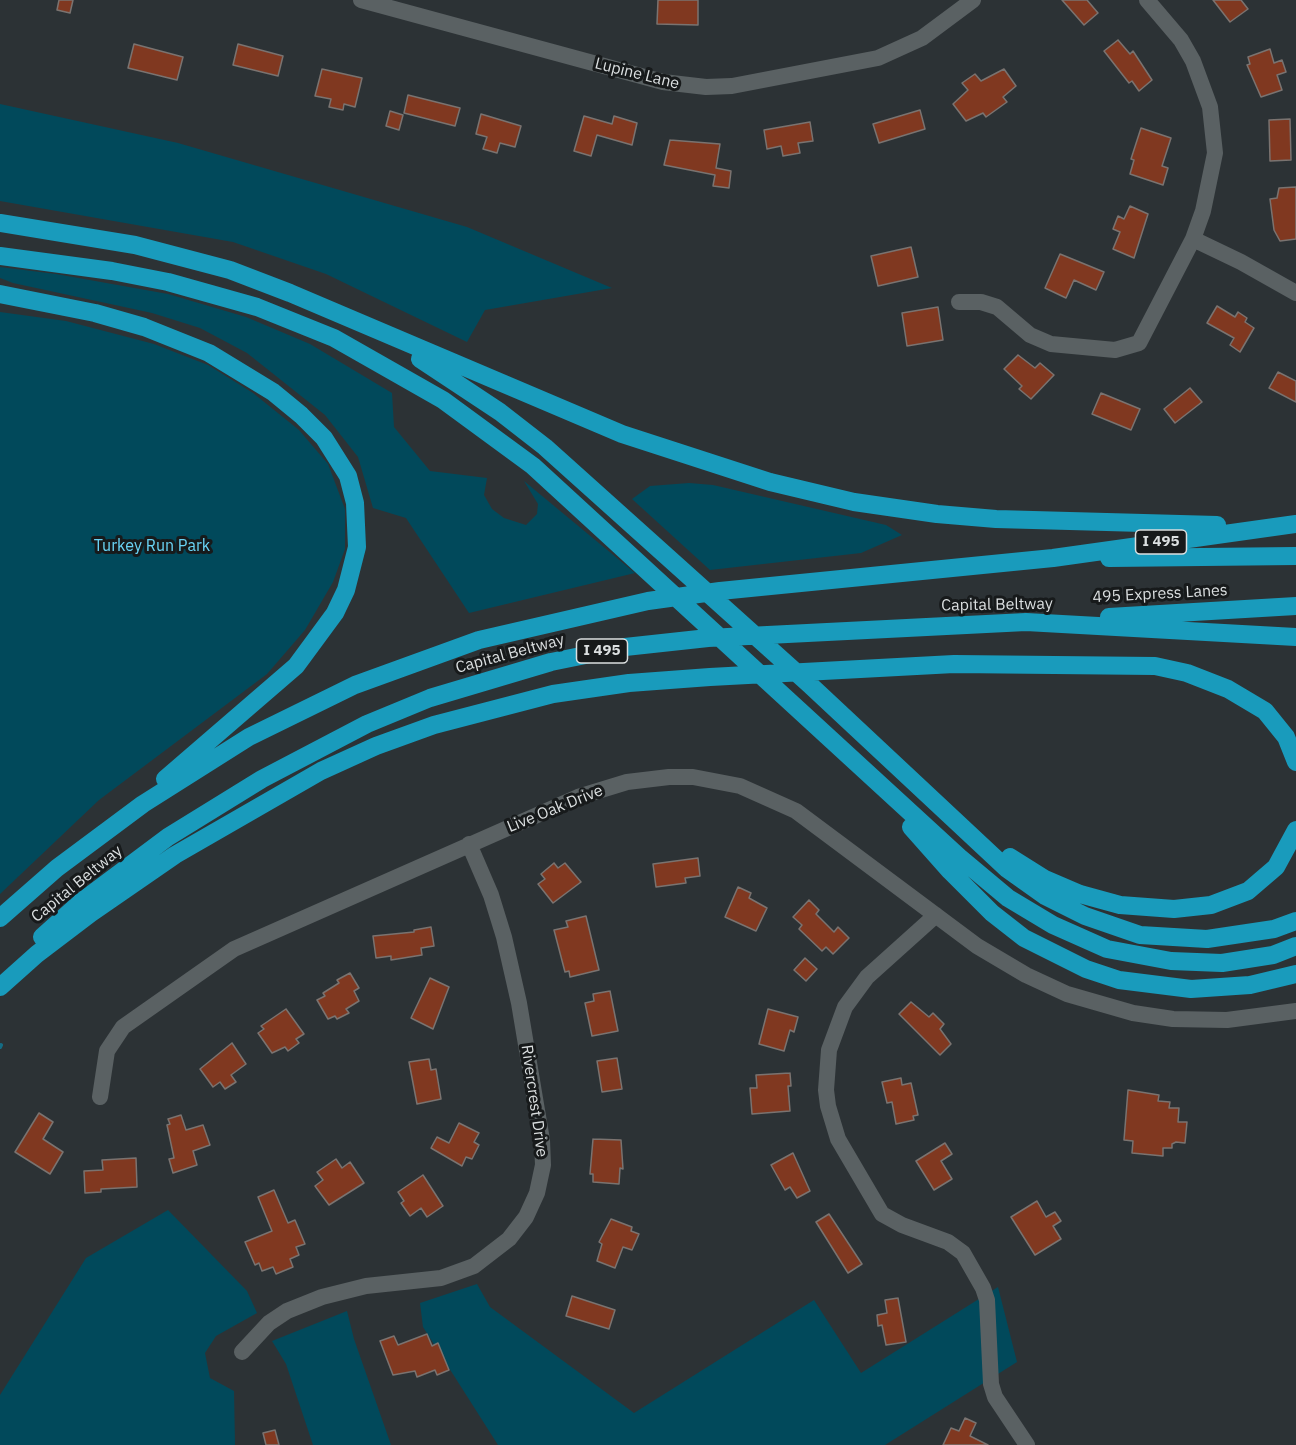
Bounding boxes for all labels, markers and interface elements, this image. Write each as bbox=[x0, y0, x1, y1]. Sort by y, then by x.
street label: Lupine Lane bbox=[593, 54, 681, 94]
road number: I 495 bbox=[1136, 530, 1186, 554]
park label: Turkey Run Park bbox=[94, 536, 210, 556]
street label: 495 Express Lanes bbox=[1092, 581, 1228, 607]
street label: Capital Beltway bbox=[941, 594, 1053, 616]
street label: Capital Beltway bbox=[454, 630, 566, 678]
road number: I 495 bbox=[576, 639, 628, 663]
street label: Live Oak Drive bbox=[504, 781, 606, 837]
street label: Capital Beltway bbox=[28, 841, 126, 927]
street label: Rivercrest Drive bbox=[517, 1044, 551, 1158]

